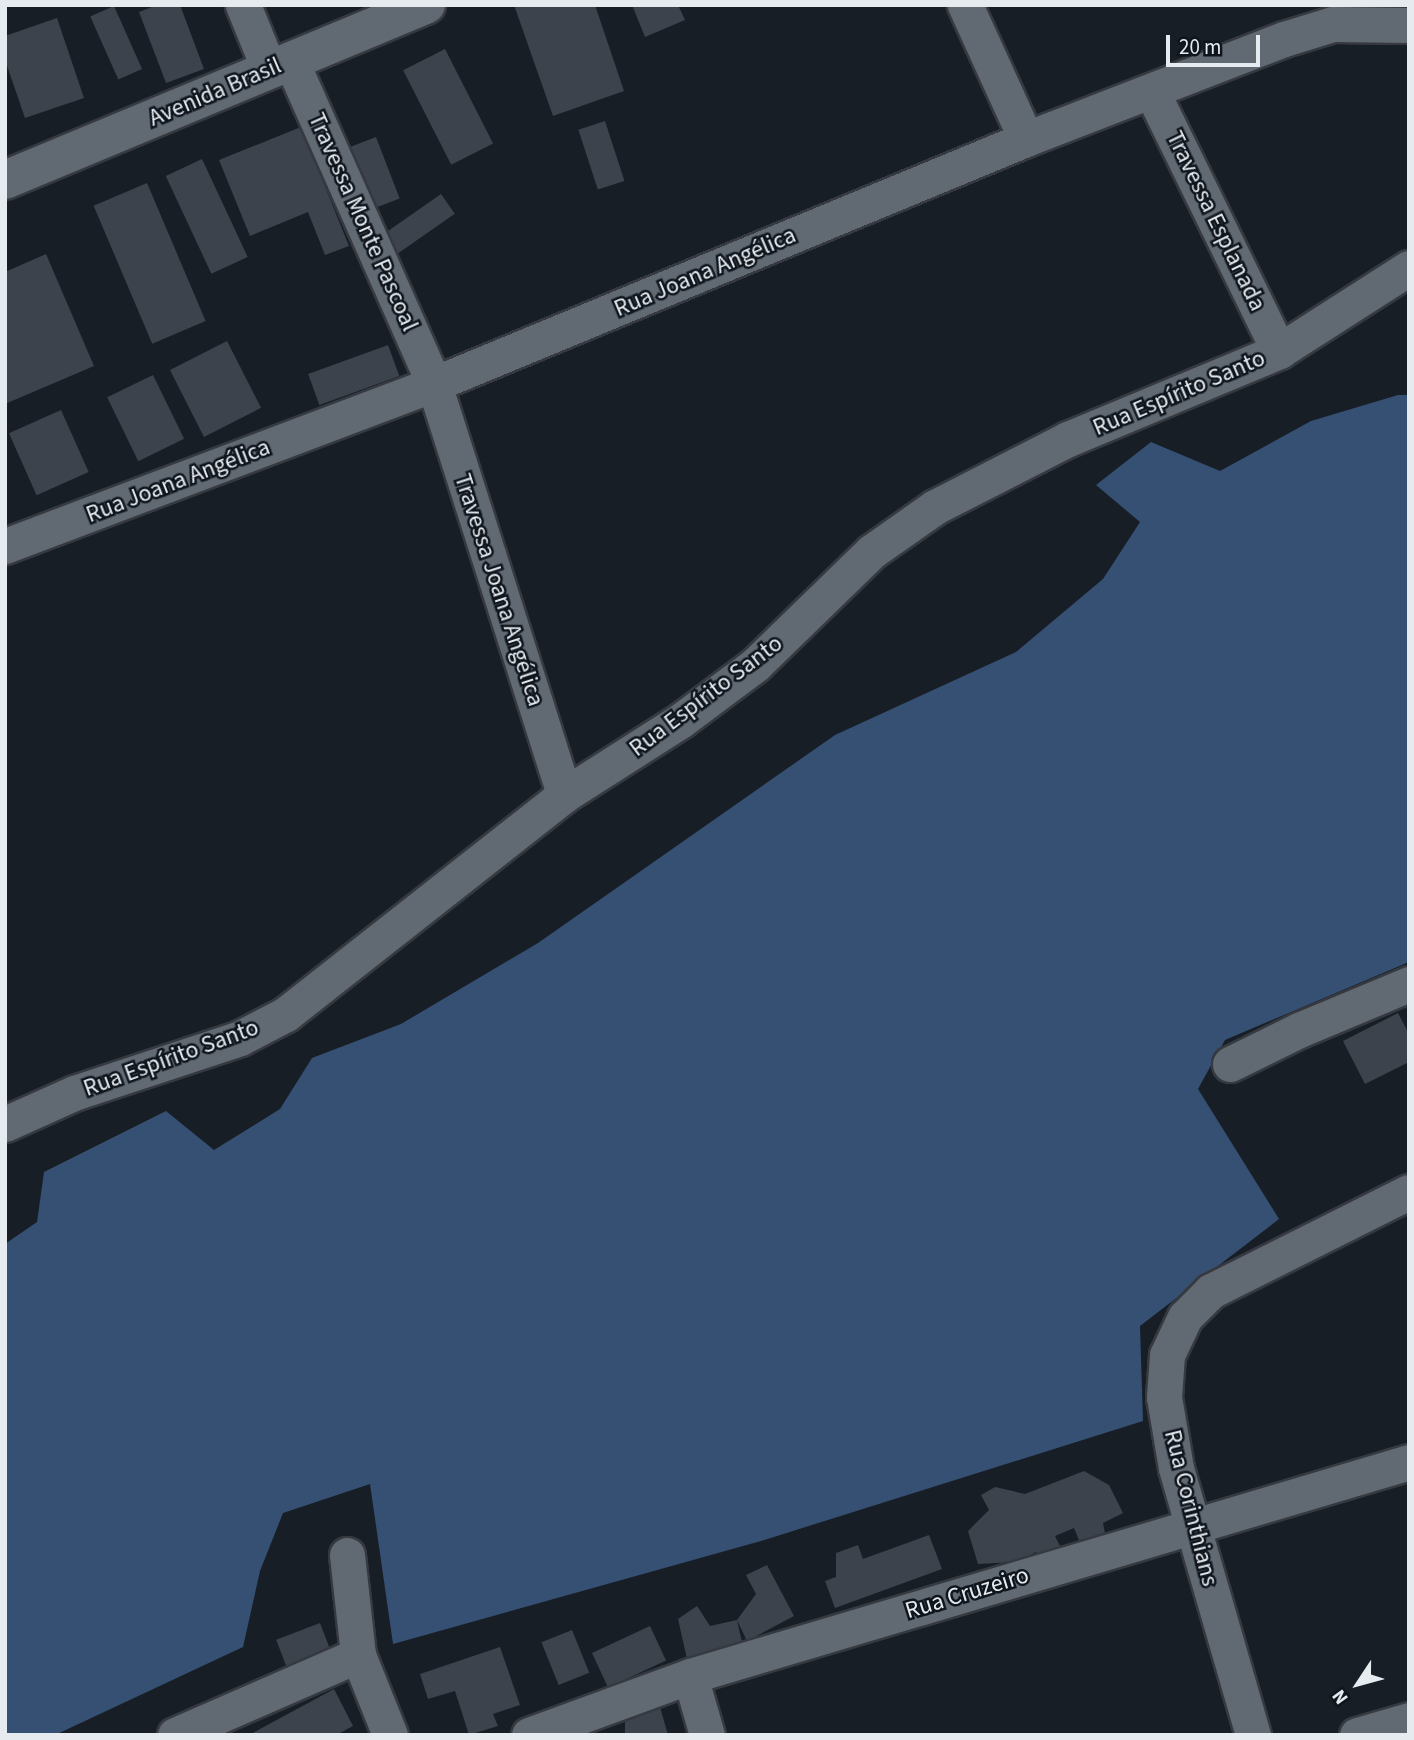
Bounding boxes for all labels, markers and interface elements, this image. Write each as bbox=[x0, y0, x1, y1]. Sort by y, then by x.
scale bar bbox=[1169, 21, 1264, 65]
text: 20 m bbox=[1179, 32, 1221, 62]
street label: Avenida Brasil bbox=[144, 51, 286, 133]
street label: Travessa Monte Pascoal bbox=[302, 108, 424, 336]
street label: Travessa Esplanada bbox=[1160, 126, 1272, 316]
street label: Rua Joana Angélica bbox=[610, 221, 800, 323]
street label: Rua Espírito Santo bbox=[1089, 344, 1269, 442]
street label: Rua Joana Angélica bbox=[82, 433, 274, 529]
street label: Travessa Joana Angélica bbox=[448, 470, 550, 710]
street label: Rua Espírito Santo bbox=[624, 629, 788, 763]
street label: Rua Espírito Santo bbox=[80, 1013, 262, 1103]
street label: Rua Corinthians bbox=[1158, 1427, 1224, 1589]
street label: Rua Cruzeiro bbox=[902, 1561, 1032, 1625]
north arrow bbox=[1323, 1649, 1393, 1719]
text: N bbox=[1326, 1684, 1355, 1710]

